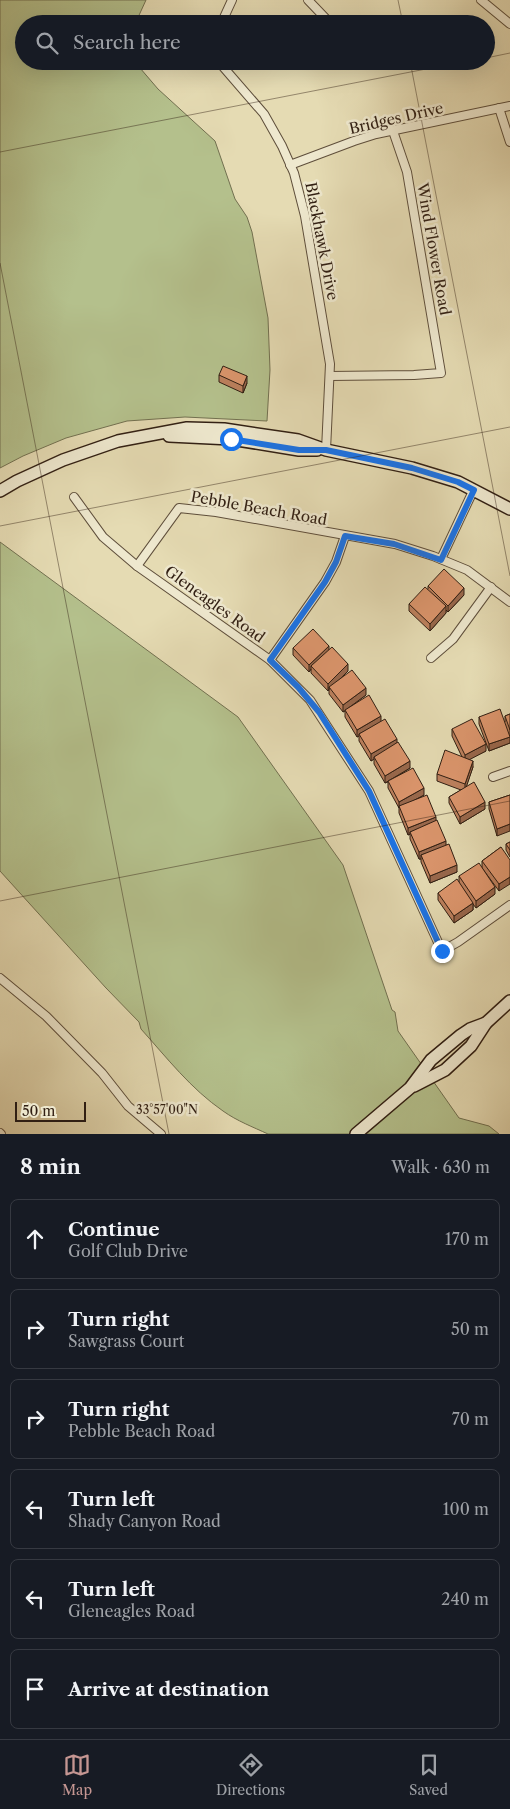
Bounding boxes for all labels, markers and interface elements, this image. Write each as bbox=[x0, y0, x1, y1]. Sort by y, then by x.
search box bbox=[15, 15, 495, 70]
icon: search bbox=[33, 29, 61, 57]
text: Search here bbox=[73, 31, 181, 54]
street label: Bridges Drive bbox=[347, 98, 445, 138]
street label: Blackhawk Drive bbox=[301, 180, 343, 302]
street label: Wind Flower Road bbox=[413, 180, 455, 317]
route start bbox=[220, 428, 243, 451]
street label: Pebble Beach Road bbox=[189, 487, 329, 529]
street label: Gleneagles Road bbox=[161, 561, 269, 647]
route end bbox=[431, 940, 454, 963]
scale bar bbox=[15, 1099, 86, 1122]
text: 50 m bbox=[22, 1102, 55, 1120]
text: 33°57'00"N bbox=[136, 1102, 198, 1117]
text: 8 min bbox=[20, 1154, 81, 1179]
text: Walk · 630 m bbox=[391, 1157, 490, 1177]
text: Continue bbox=[68, 1218, 160, 1241]
icon: ahead bbox=[21, 1225, 49, 1253]
text: 170 m bbox=[445, 1229, 489, 1249]
text: Golf Club Drive bbox=[68, 1241, 188, 1261]
text: Turn right bbox=[68, 1308, 169, 1331]
icon: right bbox=[21, 1315, 49, 1343]
text: 50 m bbox=[451, 1319, 489, 1339]
text: Sawgrass Court bbox=[68, 1331, 185, 1351]
text: Turn right bbox=[68, 1398, 169, 1421]
icon: right bbox=[21, 1405, 49, 1433]
text: 70 m bbox=[452, 1409, 489, 1429]
text: Pebble Beach Road bbox=[68, 1421, 215, 1441]
text: Turn left bbox=[68, 1488, 155, 1511]
icon: left bbox=[21, 1495, 49, 1523]
text: 100 m bbox=[443, 1499, 489, 1519]
text: Shady Canyon Road bbox=[68, 1511, 221, 1531]
text: Turn left bbox=[68, 1578, 155, 1601]
icon: left bbox=[21, 1585, 49, 1613]
text: 240 m bbox=[441, 1589, 489, 1609]
text: Gleneagles Road bbox=[68, 1601, 195, 1621]
icon: arrive bbox=[21, 1675, 49, 1703]
text: Arrive at destination bbox=[68, 1678, 269, 1701]
tab: Map bbox=[62, 1751, 92, 1799]
tab: Directions bbox=[216, 1751, 285, 1799]
tab: Saved bbox=[409, 1751, 448, 1799]

